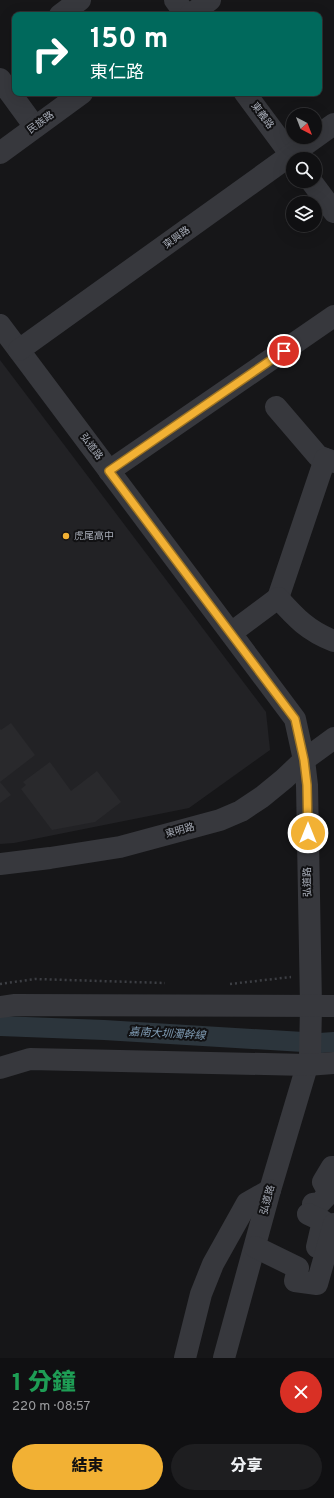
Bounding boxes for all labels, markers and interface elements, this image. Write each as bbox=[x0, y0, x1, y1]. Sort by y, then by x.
text: 150 m bbox=[90, 22, 168, 58]
icon: right bbox=[24, 28, 76, 80]
text: 東仁路 bbox=[90, 62, 144, 85]
street label: 東義路 bbox=[248, 100, 276, 132]
north arrow bbox=[286, 108, 322, 144]
map controls bbox=[286, 108, 322, 232]
street label: 民族路 bbox=[25, 109, 57, 137]
button: search bbox=[286, 152, 322, 188]
button: layers bbox=[286, 196, 322, 232]
street label: 東興路 bbox=[161, 224, 193, 252]
pin bbox=[267, 334, 301, 368]
icon: arrive bbox=[273, 340, 295, 362]
street label: 弘道路 bbox=[77, 431, 105, 463]
place label: 虎尾高中 bbox=[74, 530, 114, 543]
marker: 虎尾高中 bbox=[61, 531, 71, 541]
position arrow bbox=[287, 812, 329, 854]
street label: 東明路 bbox=[164, 821, 196, 841]
street label: 弘道路 bbox=[301, 867, 315, 897]
water label: 嘉南大圳濁幹線 bbox=[128, 1025, 208, 1043]
street label: 弘道路 bbox=[258, 1184, 278, 1216]
text: 1 分鐘 bbox=[12, 1369, 76, 1399]
button: close bbox=[280, 1371, 322, 1413]
text: 220 m · 08:57 bbox=[12, 1399, 90, 1415]
button: 結束 bbox=[12, 1444, 163, 1490]
button: 分享 bbox=[171, 1444, 322, 1490]

